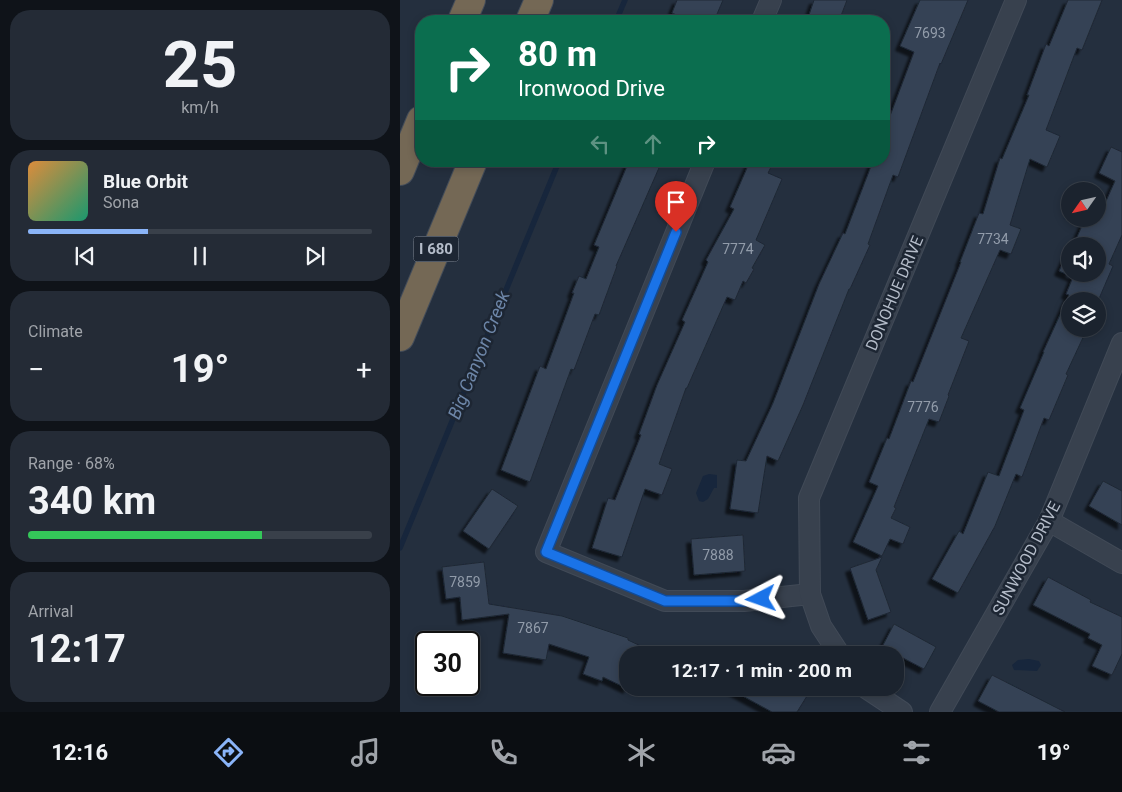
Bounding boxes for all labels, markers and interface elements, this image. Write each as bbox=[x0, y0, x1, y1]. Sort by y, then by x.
house number: 7693 bbox=[914, 25, 946, 41]
text: 25 bbox=[163, 27, 237, 103]
text: 80 m bbox=[518, 34, 597, 75]
icon: right bbox=[435, 35, 500, 100]
text: Ironwood Drive bbox=[518, 76, 665, 101]
text: km/h bbox=[181, 98, 219, 117]
icon: left bbox=[586, 130, 614, 158]
icon: ahead bbox=[639, 130, 667, 158]
icon: right bbox=[692, 130, 720, 158]
text: Blue Orbit bbox=[103, 170, 188, 193]
pin bbox=[655, 181, 697, 232]
north arrow bbox=[1061, 182, 1106, 228]
map controls bbox=[1061, 182, 1106, 337]
icon: arrive bbox=[662, 188, 690, 216]
text: Sona bbox=[103, 193, 139, 212]
house number: 7734 bbox=[977, 231, 1009, 247]
street label: DONOHUE DRIVE bbox=[862, 233, 927, 353]
road number: I 680 bbox=[414, 236, 458, 262]
button: sound bbox=[1061, 237, 1106, 282]
house number: 7774 bbox=[722, 241, 754, 257]
icon: previous bbox=[71, 242, 99, 270]
icon: pause bbox=[186, 242, 214, 270]
icon: next bbox=[301, 242, 329, 270]
water label: Big Canyon Creek bbox=[443, 287, 514, 422]
button: layers bbox=[1061, 292, 1106, 337]
text: Climate bbox=[28, 322, 83, 341]
text: 19° bbox=[171, 347, 229, 391]
text: − bbox=[28, 353, 44, 386]
text: + bbox=[356, 353, 372, 386]
house number: 7776 bbox=[907, 399, 939, 415]
text: Range · 68% bbox=[28, 454, 115, 473]
text: 340 km bbox=[28, 479, 156, 523]
street label: SUNWOOD DRIVE bbox=[988, 498, 1064, 618]
house number: 7888 bbox=[702, 547, 734, 563]
position arrow bbox=[734, 572, 786, 624]
house number: 7859 bbox=[449, 574, 481, 590]
text: Arrival bbox=[28, 602, 73, 621]
house number: 7867 bbox=[517, 620, 549, 636]
text: 12:17 bbox=[28, 627, 126, 671]
speed limit sign: 30 bbox=[415, 631, 480, 696]
text: 12:17 · 1 min · 200 m bbox=[671, 659, 852, 682]
icon: directions bbox=[211, 735, 246, 770]
icon: music bbox=[348, 735, 383, 770]
icon: phone bbox=[486, 735, 521, 770]
icon: climate bbox=[624, 735, 659, 770]
icon: car bbox=[761, 735, 796, 770]
icon: filters bbox=[899, 735, 934, 770]
text: 12:16 bbox=[51, 740, 108, 765]
text: 19° bbox=[1037, 740, 1071, 765]

